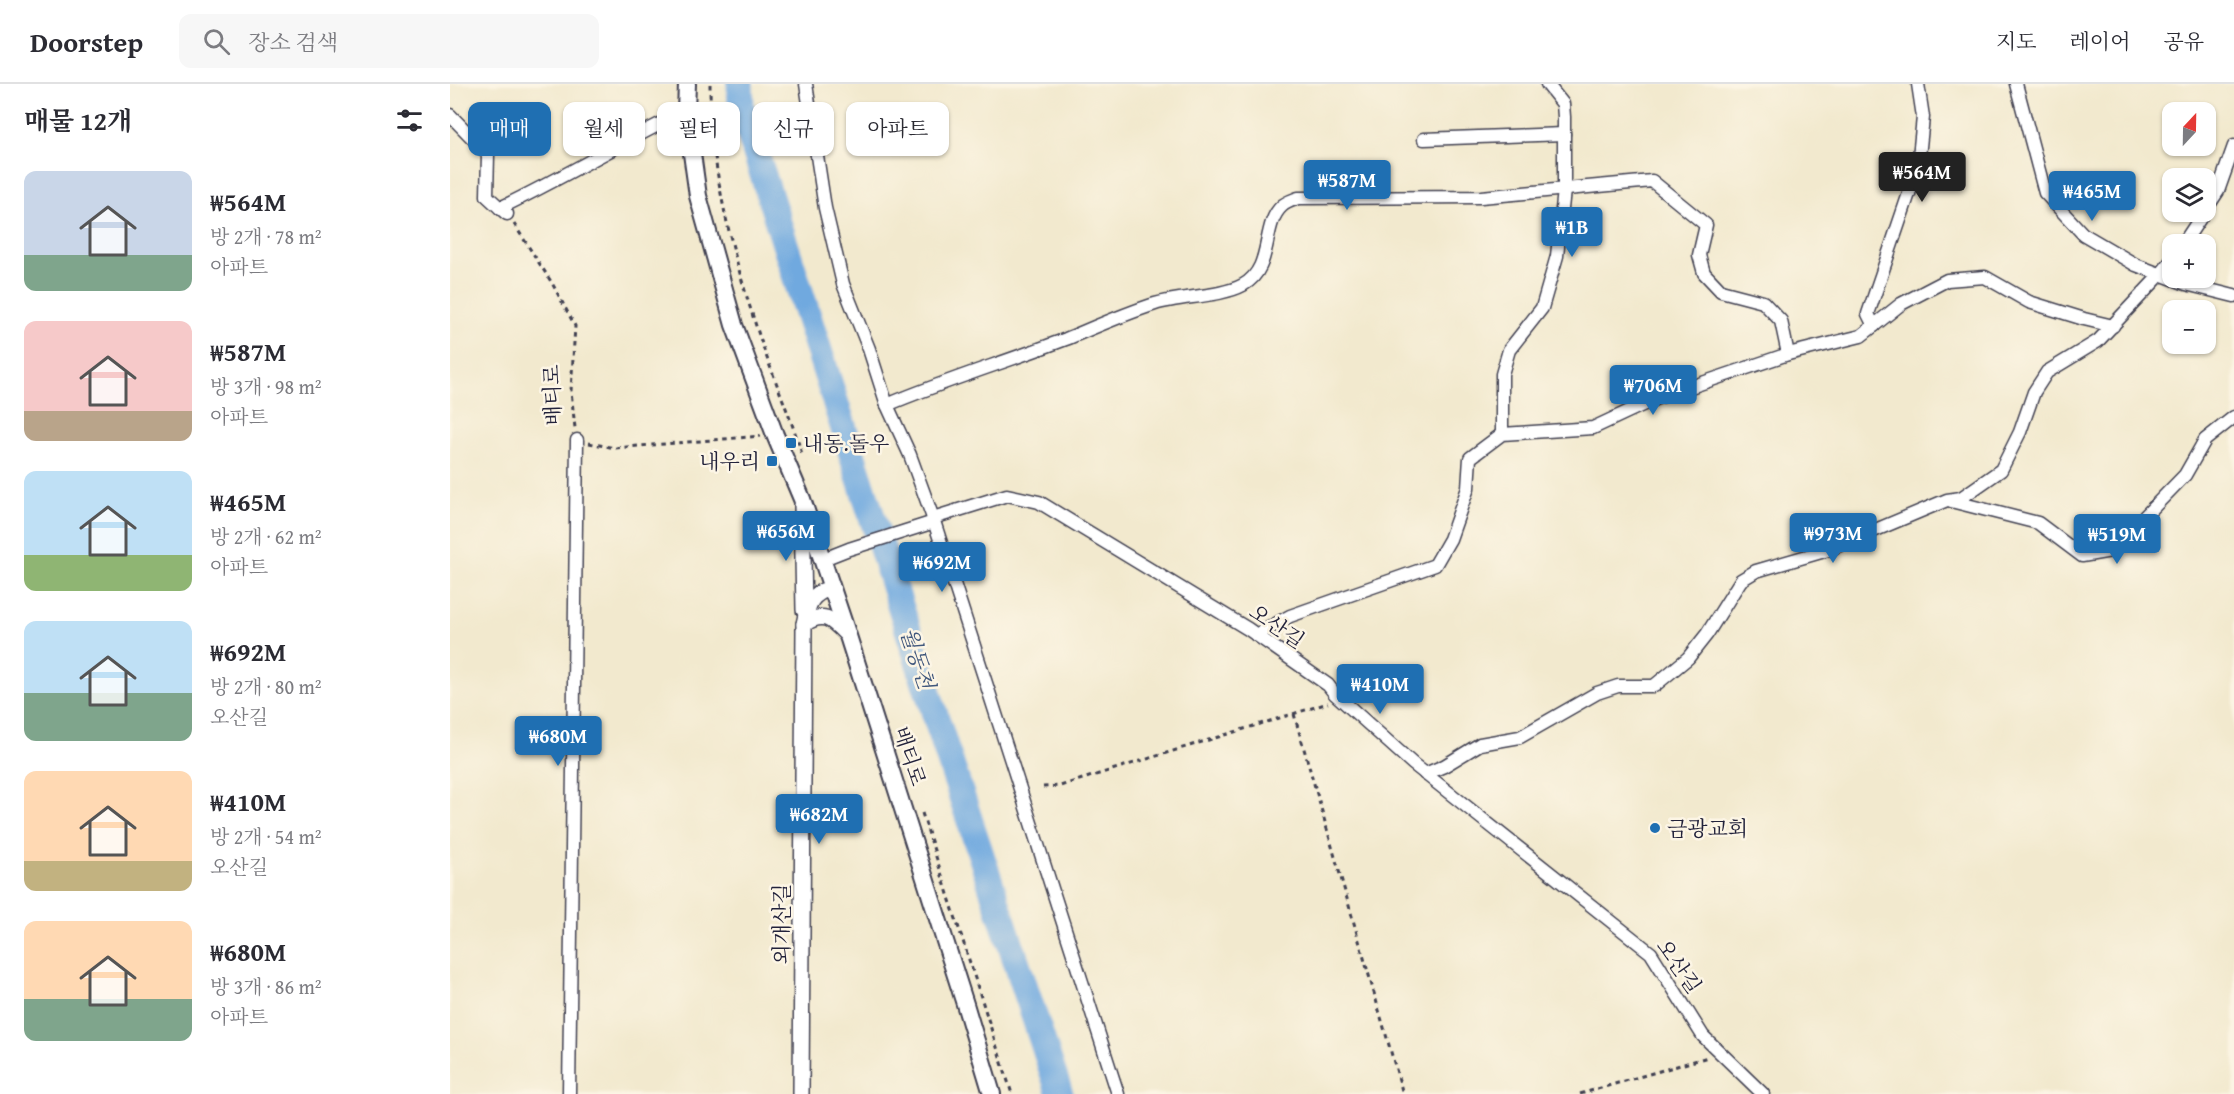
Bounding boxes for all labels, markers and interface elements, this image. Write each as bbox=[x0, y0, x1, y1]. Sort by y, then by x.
search box bbox=[179, 14, 599, 68]
text: Doorstep bbox=[30, 21, 143, 62]
icon: search bbox=[200, 25, 233, 58]
text: 장소 검색 bbox=[248, 26, 338, 58]
text: 지도 bbox=[1996, 26, 2037, 57]
text: 레이어 bbox=[2070, 26, 2130, 57]
text: 공유 bbox=[2163, 26, 2204, 57]
text: 매물 12개 bbox=[24, 101, 132, 140]
chip: 매매 bbox=[468, 102, 551, 156]
chip: 월세 bbox=[563, 102, 645, 156]
chip: 필터 bbox=[657, 102, 740, 156]
chip: 신규 bbox=[752, 102, 834, 156]
chip: 아파트 bbox=[846, 102, 949, 156]
north arrow bbox=[2162, 102, 2216, 156]
map controls bbox=[2162, 102, 2216, 354]
icon: filters bbox=[393, 104, 426, 137]
pin: ₩564M bbox=[1880, 152, 1964, 203]
text: ₩564M bbox=[1893, 157, 1951, 186]
pin: ₩587M bbox=[1305, 160, 1389, 211]
text: ₩587M bbox=[1318, 165, 1376, 194]
button: layers bbox=[2162, 168, 2216, 222]
pin: ₩465M bbox=[2050, 171, 2134, 222]
text: ₩465M bbox=[2063, 176, 2121, 205]
text: ₩564M bbox=[210, 182, 286, 221]
icon: home bbox=[72, 195, 144, 267]
pin: ₩1B bbox=[1543, 207, 1601, 258]
text: ₩1B bbox=[1555, 212, 1589, 241]
text: 방 2개 · 78 m² bbox=[210, 222, 322, 251]
button: + bbox=[2162, 234, 2216, 288]
text: 아파트 bbox=[210, 252, 268, 281]
button: − bbox=[2162, 300, 2216, 354]
text: ₩587M bbox=[210, 332, 286, 371]
icon: home bbox=[72, 345, 144, 417]
street label: 배티로 bbox=[535, 364, 569, 426]
pin: ₩706M bbox=[1611, 365, 1695, 416]
text: ₩706M bbox=[1624, 370, 1682, 399]
text: 방 3개 · 98 m² bbox=[210, 372, 322, 401]
text: 아파트 bbox=[210, 402, 268, 431]
place label: 내동.돌우 bbox=[803, 428, 889, 459]
marker: 내동.돌우 bbox=[784, 436, 798, 450]
place label: 내우리 bbox=[699, 446, 760, 477]
marker: 내우리 bbox=[765, 454, 779, 468]
text: ₩465M bbox=[210, 482, 286, 521]
icon: home bbox=[72, 495, 144, 567]
pin: ₩656M bbox=[744, 511, 828, 562]
pin: ₩973M bbox=[1791, 513, 1875, 564]
pin: ₩519M bbox=[2075, 514, 2159, 565]
text: ₩656M bbox=[757, 516, 815, 545]
text: ₩973M bbox=[1804, 518, 1862, 547]
text: ₩519M bbox=[2088, 519, 2146, 548]
text: 방 2개 · 62 m² bbox=[210, 522, 322, 551]
pin: ₩692M bbox=[900, 542, 984, 593]
text: ₩692M bbox=[913, 547, 971, 576]
text: 아파트 bbox=[210, 552, 268, 581]
street label: 오산길 bbox=[1243, 596, 1311, 656]
water label: 월동천 bbox=[893, 623, 944, 695]
text: ₩692M bbox=[210, 632, 286, 671]
icon: home bbox=[72, 645, 144, 717]
pin: ₩410M bbox=[1338, 664, 1422, 715]
text: ₩410M bbox=[1351, 669, 1409, 698]
text: 방 2개 · 80 m² bbox=[210, 672, 322, 701]
text: 오산길 bbox=[210, 702, 268, 731]
pin: ₩680M bbox=[516, 716, 600, 767]
text: ₩680M bbox=[529, 721, 587, 750]
street label: 배티로 bbox=[886, 722, 934, 790]
text: ₩410M bbox=[210, 782, 286, 821]
pin: ₩682M bbox=[777, 794, 861, 845]
icon: home bbox=[72, 795, 144, 867]
text: ₩682M bbox=[790, 799, 848, 828]
place label: 금광교회 bbox=[1667, 813, 1748, 844]
marker: 금광교회 bbox=[1648, 821, 1662, 835]
text: 방 2개 · 54 m² bbox=[210, 822, 322, 851]
text: 오산길 bbox=[210, 852, 268, 881]
street label: 외개산길 bbox=[766, 883, 797, 965]
text: ₩680M bbox=[210, 932, 286, 971]
street label: 오산길 bbox=[1649, 932, 1709, 1000]
icon: home bbox=[72, 945, 144, 1017]
text: 방 3개 · 86 m² bbox=[210, 972, 322, 1001]
text: 아파트 bbox=[210, 1002, 268, 1031]

